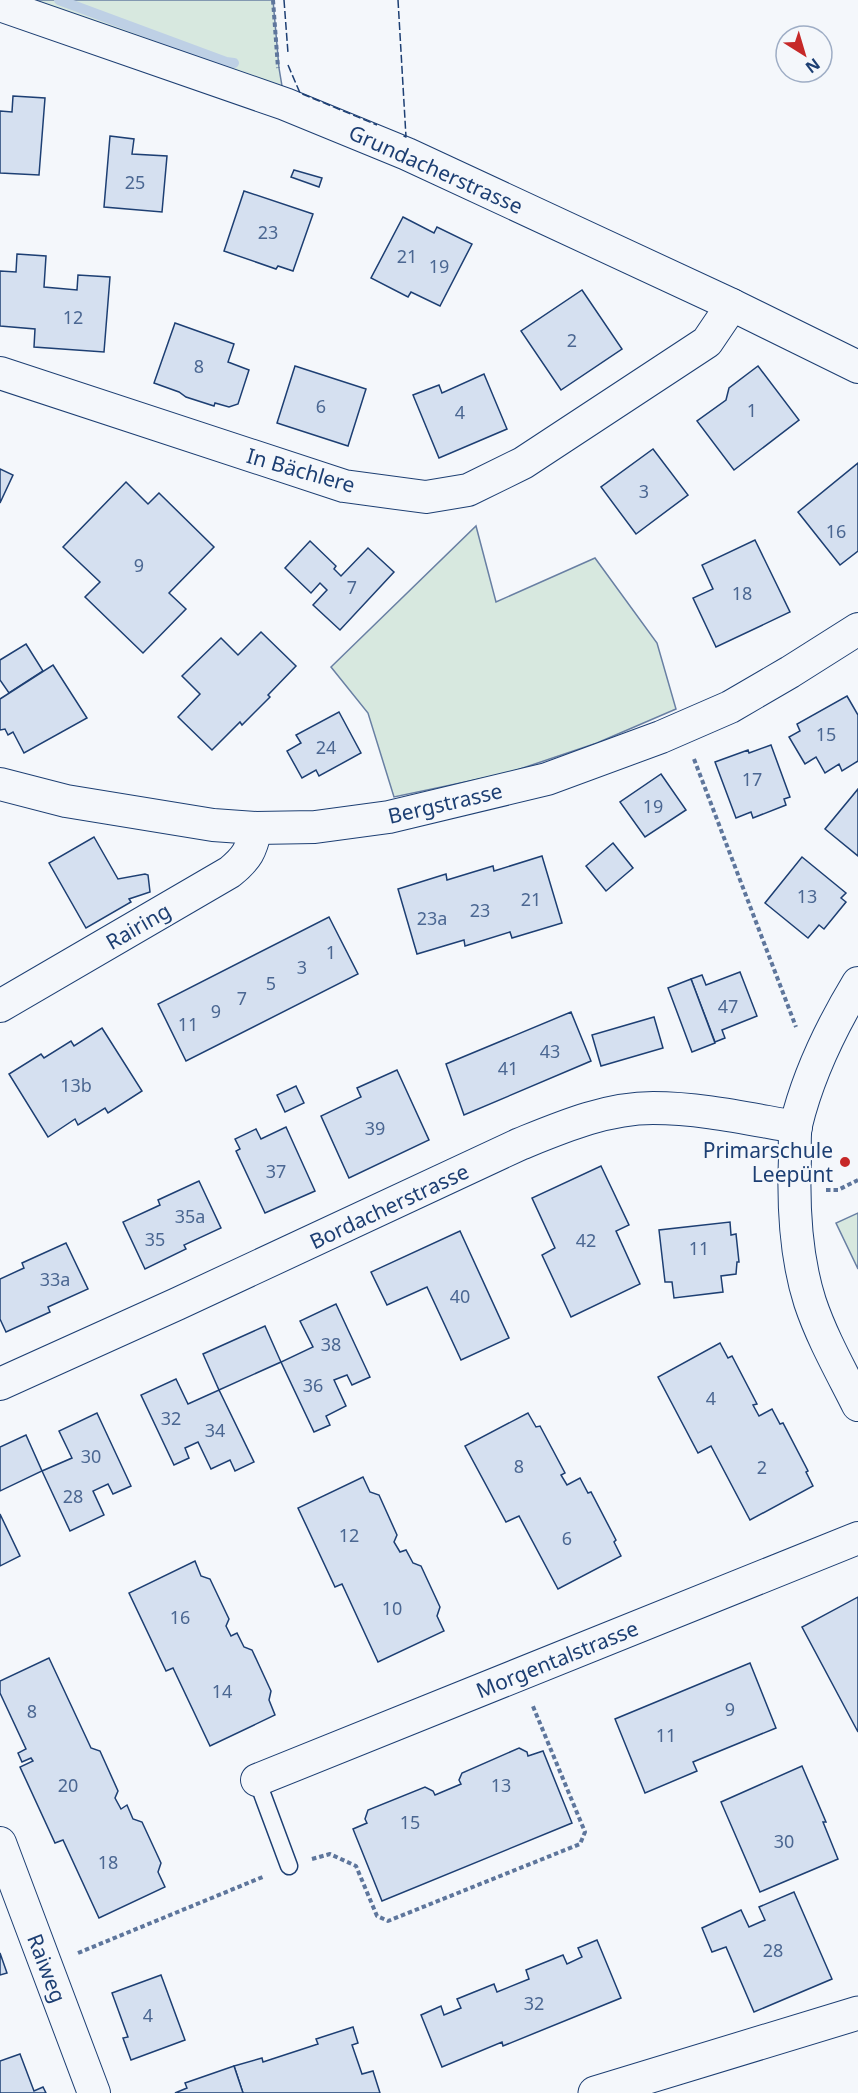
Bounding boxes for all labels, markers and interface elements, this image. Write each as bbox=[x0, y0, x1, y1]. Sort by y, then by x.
north arrow bbox=[774, 24, 834, 84]
text: N bbox=[801, 53, 825, 79]
street label: Grundacherstrasse bbox=[345, 118, 527, 220]
house number: 25 bbox=[125, 170, 145, 194]
house number: 23 bbox=[258, 220, 278, 244]
house number: 21 bbox=[397, 244, 417, 268]
house number: 19 bbox=[429, 254, 449, 278]
house number: 12 bbox=[63, 305, 83, 329]
house number: 2 bbox=[567, 328, 577, 352]
house number: 8 bbox=[194, 354, 204, 378]
house number: 6 bbox=[316, 394, 326, 418]
house number: 1 bbox=[747, 398, 757, 422]
house number: 4 bbox=[455, 400, 465, 424]
street label: In Bächlere bbox=[244, 441, 358, 499]
house number: 3 bbox=[639, 479, 649, 503]
house number: 16 bbox=[826, 519, 846, 543]
house number: 9 bbox=[134, 553, 144, 577]
house number: 7 bbox=[347, 575, 357, 599]
house number: 18 bbox=[732, 581, 752, 605]
house number: 15 bbox=[816, 722, 836, 746]
house number: 24 bbox=[316, 735, 336, 759]
house number: 17 bbox=[742, 767, 762, 791]
street label: Bergstrasse bbox=[385, 776, 505, 830]
house number: 19 bbox=[643, 794, 663, 818]
house number: 13 bbox=[797, 884, 817, 908]
house number: 21 bbox=[521, 887, 541, 911]
street label: Rairing bbox=[101, 896, 175, 956]
house number: 23 bbox=[470, 898, 490, 922]
house number: 23a bbox=[417, 906, 447, 930]
house number: 1 bbox=[326, 940, 336, 964]
house number: 3 bbox=[297, 955, 307, 979]
house number: 5 bbox=[266, 971, 276, 995]
house number: 7 bbox=[237, 986, 247, 1010]
house number: 47 bbox=[718, 994, 738, 1018]
house number: 9 bbox=[211, 999, 221, 1023]
house number: 11 bbox=[178, 1012, 198, 1036]
house number: 43 bbox=[540, 1039, 560, 1063]
house number: 41 bbox=[498, 1056, 518, 1080]
house number: 13b bbox=[60, 1073, 92, 1097]
house number: 39 bbox=[365, 1116, 385, 1140]
place label: Primarschule Leepünt bbox=[703, 1136, 833, 1188]
marker: Primarschule Leepünt bbox=[838, 1155, 852, 1169]
street label: Bordacherstrasse bbox=[305, 1157, 473, 1255]
house number: 37 bbox=[266, 1159, 286, 1183]
house number: 35a bbox=[175, 1204, 205, 1228]
house number: 35 bbox=[145, 1227, 165, 1251]
house number: 42 bbox=[576, 1228, 596, 1252]
house number: 11 bbox=[689, 1236, 709, 1260]
house number: 33a bbox=[40, 1267, 70, 1291]
house number: 40 bbox=[450, 1284, 470, 1308]
house number: 38 bbox=[321, 1332, 341, 1356]
house number: 36 bbox=[303, 1373, 323, 1397]
house number: 4 bbox=[706, 1386, 716, 1410]
house number: 32 bbox=[161, 1406, 181, 1430]
house number: 34 bbox=[205, 1418, 225, 1442]
house number: 30 bbox=[81, 1444, 101, 1468]
house number: 8 bbox=[514, 1454, 524, 1478]
house number: 2 bbox=[757, 1455, 767, 1479]
house number: 28 bbox=[63, 1484, 83, 1508]
house number: 12 bbox=[339, 1523, 359, 1547]
house number: 6 bbox=[562, 1526, 572, 1550]
house number: 10 bbox=[382, 1596, 402, 1620]
house number: 16 bbox=[170, 1605, 190, 1629]
street label: Morgentalstrasse bbox=[472, 1614, 642, 1704]
house number: 14 bbox=[212, 1679, 232, 1703]
house number: 9 bbox=[725, 1697, 735, 1721]
house number: 8 bbox=[27, 1699, 37, 1723]
house number: 11 bbox=[656, 1723, 676, 1747]
house number: 20 bbox=[58, 1773, 78, 1797]
house number: 13 bbox=[491, 1773, 511, 1797]
house number: 15 bbox=[400, 1810, 420, 1834]
house number: 30 bbox=[774, 1829, 794, 1853]
house number: 18 bbox=[98, 1850, 118, 1874]
street label: Raiweg bbox=[21, 1930, 73, 2006]
house number: 28 bbox=[763, 1938, 783, 1962]
house number: 32 bbox=[524, 1991, 544, 2015]
house number: 4 bbox=[143, 2003, 153, 2027]

